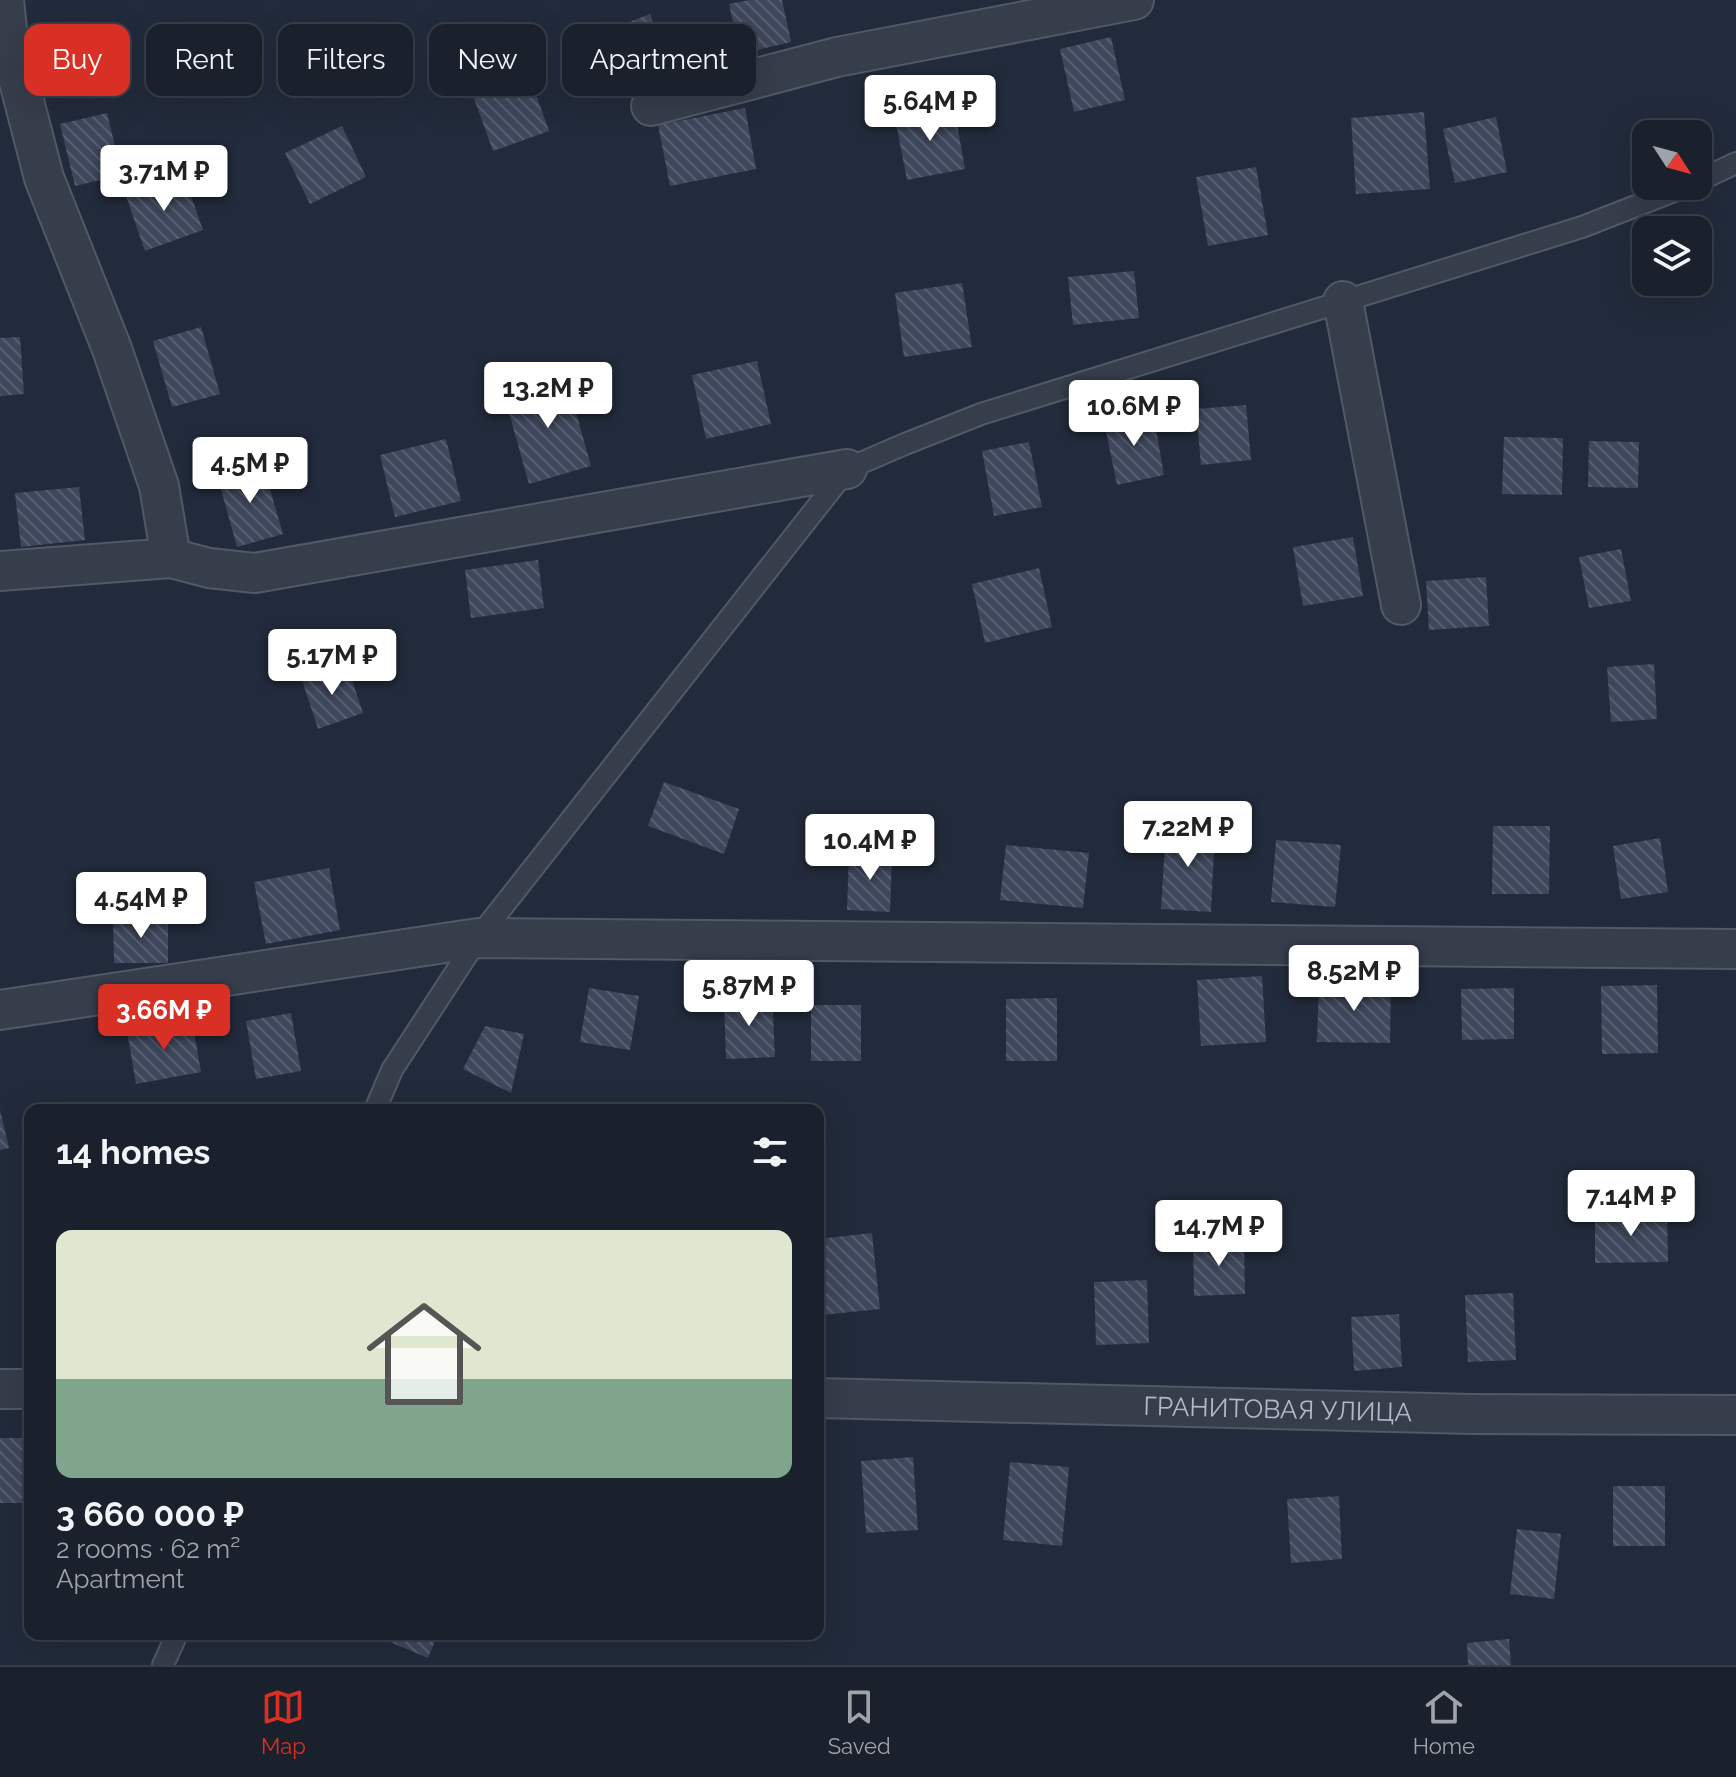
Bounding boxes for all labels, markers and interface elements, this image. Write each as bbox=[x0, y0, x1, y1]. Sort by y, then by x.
chip: Buy bbox=[24, 24, 130, 96]
chip: Rent bbox=[146, 24, 262, 96]
chip: Filters bbox=[278, 24, 413, 96]
chip: New bbox=[429, 24, 546, 96]
chip: Apartment bbox=[562, 24, 756, 96]
pin: 5.64M ₽ bbox=[856, 75, 1004, 143]
text: 5.64M ₽ bbox=[883, 86, 977, 116]
north arrow bbox=[1632, 120, 1712, 200]
map controls bbox=[1632, 120, 1712, 296]
pin: 3.71M ₽ bbox=[90, 145, 238, 213]
text: 3.71M ₽ bbox=[118, 156, 210, 186]
button: layers bbox=[1632, 216, 1712, 296]
pin: 13.2M ₽ bbox=[474, 362, 622, 430]
text: 13.2M ₽ bbox=[502, 373, 594, 403]
pin: 10.6M ₽ bbox=[1060, 380, 1208, 448]
text: 10.6M ₽ bbox=[1087, 391, 1181, 421]
pin: 4.5M ₽ bbox=[185, 437, 315, 505]
text: 4.5M ₽ bbox=[211, 448, 289, 478]
pin: 5.17M ₽ bbox=[258, 629, 406, 697]
text: 5.17M ₽ bbox=[286, 640, 378, 670]
pin: 7.22M ₽ bbox=[1114, 801, 1262, 869]
text: 7.22M ₽ bbox=[1142, 812, 1234, 842]
pin: 10.4M ₽ bbox=[796, 814, 944, 882]
text: 10.4M ₽ bbox=[823, 825, 917, 855]
pin: 4.54M ₽ bbox=[67, 872, 215, 940]
text: 4.54M ₽ bbox=[94, 883, 188, 913]
pin: 8.52M ₽ bbox=[1280, 945, 1428, 1013]
text: 8.52M ₽ bbox=[1307, 956, 1401, 986]
pin: 5.87M ₽ bbox=[675, 960, 823, 1028]
text: 5.87M ₽ bbox=[702, 971, 796, 1001]
pin: 3.66M ₽ bbox=[90, 984, 238, 1052]
text: 3.66M ₽ bbox=[116, 995, 212, 1025]
icon: filters bbox=[748, 1130, 792, 1174]
text: 14 homes bbox=[56, 1132, 210, 1172]
pin: 7.14M ₽ bbox=[1557, 1170, 1705, 1238]
text: 7.14M ₽ bbox=[1586, 1181, 1676, 1211]
pin: 14.7M ₽ bbox=[1145, 1200, 1293, 1268]
text: 14.7M ₽ bbox=[1173, 1211, 1265, 1241]
icon: home bbox=[352, 1282, 496, 1426]
street label: ГРАНИТОВАЯ УЛИЦА bbox=[1143, 1391, 1413, 1428]
text: 3 660 000 ₽ bbox=[56, 1494, 244, 1534]
text: 2 rooms · 62 m² bbox=[56, 1534, 240, 1564]
text: Apartment bbox=[56, 1564, 185, 1594]
tab: Map bbox=[261, 1685, 306, 1759]
tab: Saved bbox=[828, 1685, 891, 1759]
tab: Home bbox=[1413, 1685, 1475, 1759]

